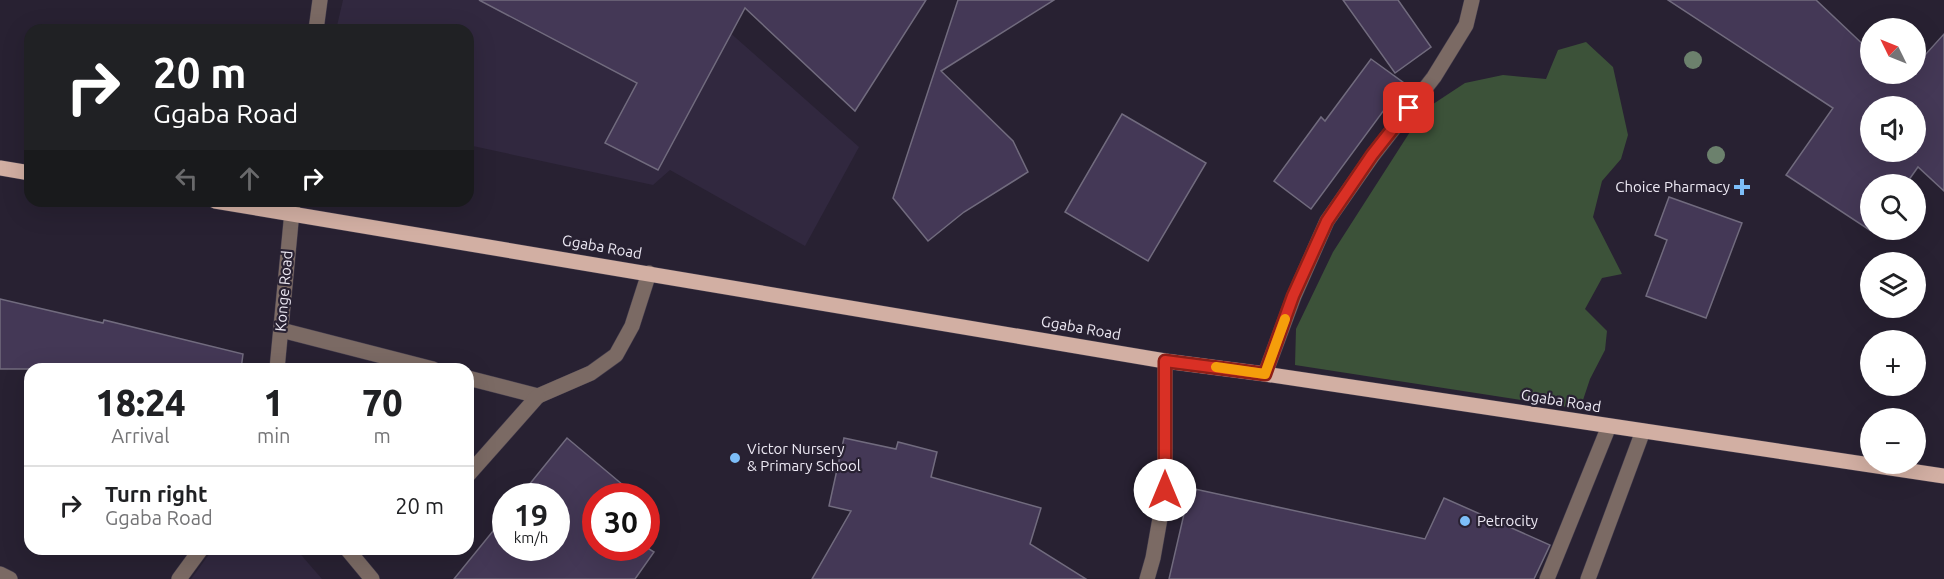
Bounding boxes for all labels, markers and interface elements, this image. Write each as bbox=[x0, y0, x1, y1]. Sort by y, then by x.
north arrow bbox=[1860, 18, 1926, 84]
map controls bbox=[1860, 18, 1926, 474]
icon: right bbox=[54, 48, 132, 126]
text: 20 m bbox=[153, 49, 247, 96]
pin bbox=[1383, 82, 1434, 133]
icon: arrive bbox=[1392, 91, 1425, 124]
button: sound bbox=[1860, 96, 1926, 162]
text: Ggaba Road bbox=[153, 98, 298, 128]
icon: left bbox=[170, 162, 203, 195]
icon: ahead bbox=[233, 162, 266, 195]
icon: right bbox=[296, 162, 329, 195]
button: search bbox=[1860, 174, 1926, 240]
place label: Choice Pharmacy bbox=[1615, 178, 1730, 195]
marker: Choice Pharmacy bbox=[1735, 180, 1749, 194]
street label: Ggaba Road bbox=[561, 231, 643, 262]
street label: Konge Road bbox=[271, 250, 296, 332]
button: layers bbox=[1860, 252, 1926, 318]
street label: Ggaba Road bbox=[1040, 312, 1122, 343]
button: + bbox=[1860, 330, 1926, 396]
text: 18:24 bbox=[95, 382, 186, 423]
text: 1 bbox=[264, 382, 284, 423]
text: 70 bbox=[362, 382, 403, 423]
street label: Ggaba Road bbox=[1520, 386, 1602, 415]
button: − bbox=[1860, 408, 1926, 474]
text: Arrival bbox=[111, 424, 170, 447]
text: min bbox=[257, 424, 291, 447]
text: m bbox=[374, 424, 391, 447]
place label: Victor Nursery & Primary School bbox=[747, 440, 861, 474]
marker: Victor Nursery & Primary School bbox=[728, 451, 742, 465]
position arrow bbox=[1133, 458, 1197, 522]
text: Turn right bbox=[105, 481, 207, 506]
speed limit sign: 30 bbox=[582, 483, 660, 561]
icon: right bbox=[54, 489, 87, 522]
text: 20 m bbox=[395, 493, 444, 518]
text: 19 bbox=[514, 498, 548, 532]
text: Ggaba Road bbox=[105, 506, 213, 529]
place label: Petrocity bbox=[1477, 512, 1538, 529]
marker: Petrocity bbox=[1458, 514, 1472, 528]
text: km/h bbox=[514, 529, 548, 546]

